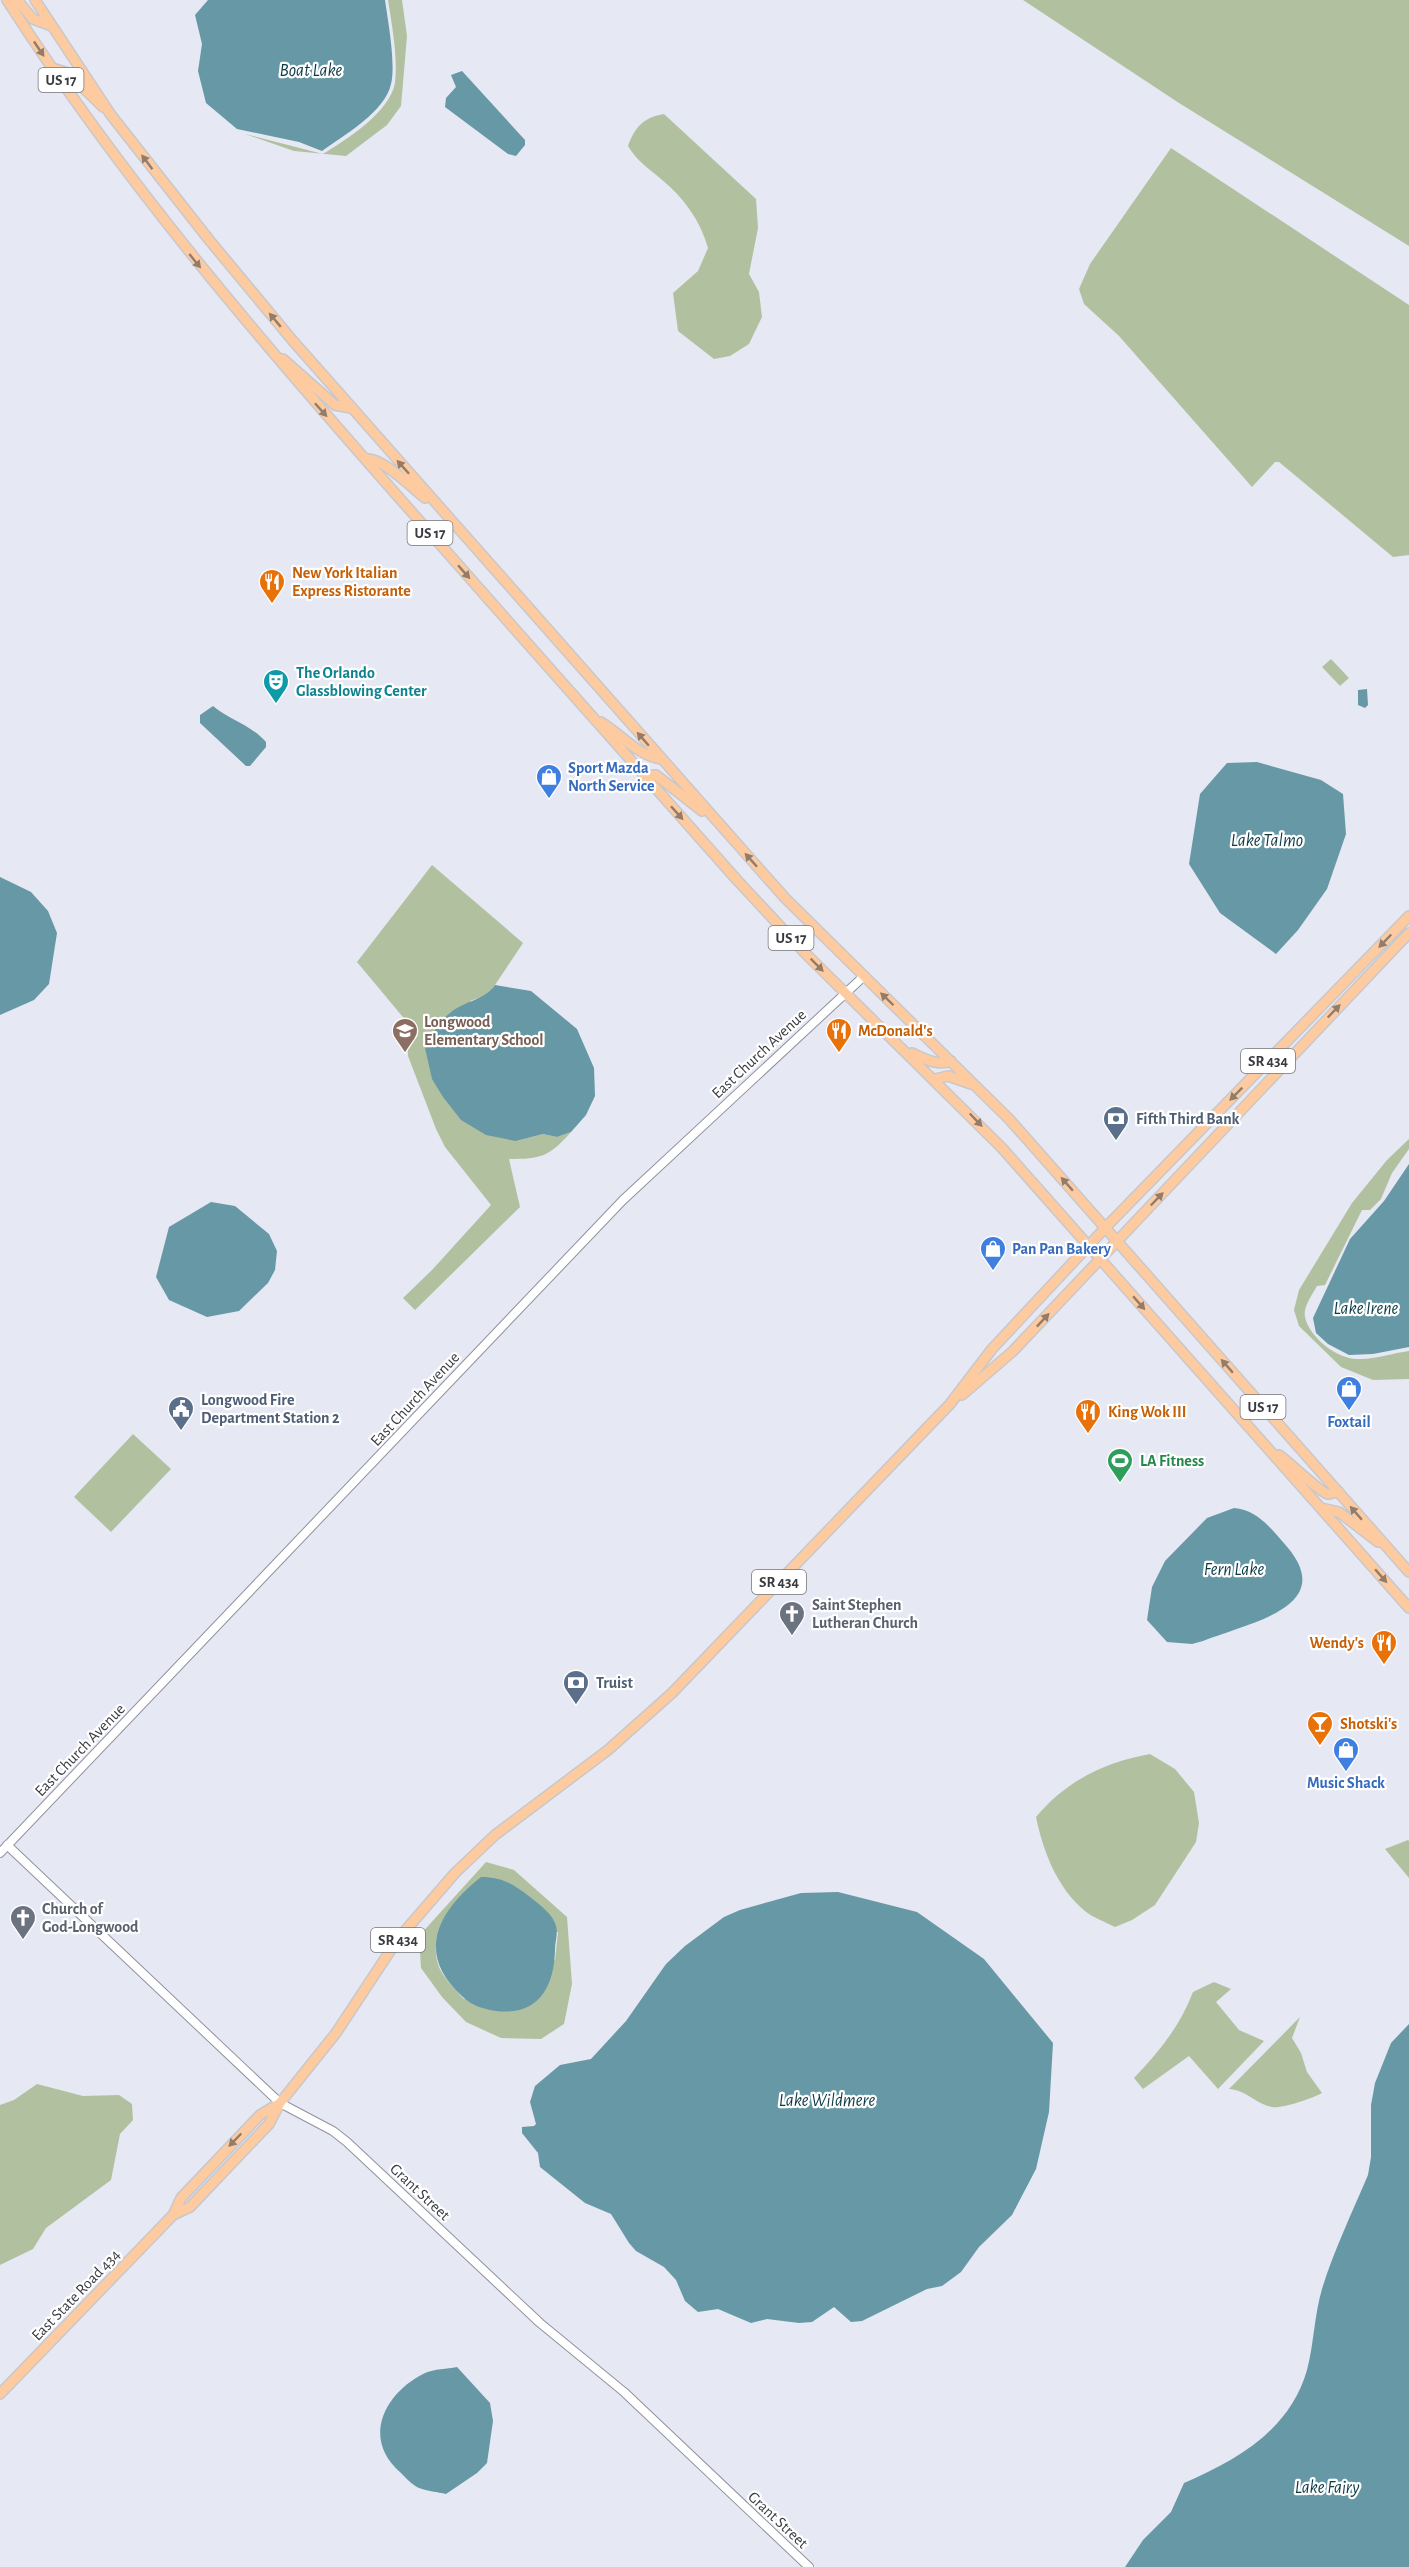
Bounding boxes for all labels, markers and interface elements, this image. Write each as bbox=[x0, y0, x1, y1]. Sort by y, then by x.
one-way arrow bbox=[33, 40, 45, 56]
water label: Boat Lake bbox=[280, 62, 343, 80]
road number: US 17 bbox=[38, 68, 84, 92]
one-way arrow bbox=[142, 154, 154, 169]
one-way arrow bbox=[189, 254, 201, 269]
one-way arrow bbox=[269, 313, 282, 328]
one-way arrow bbox=[314, 402, 327, 417]
one-way arrow bbox=[397, 460, 410, 475]
road number: US 17 bbox=[408, 521, 452, 545]
one-way arrow bbox=[458, 564, 471, 580]
place label: New York Italian Express Ristorante bbox=[292, 565, 411, 599]
restaurant icon: New York Italian Express Ristorante bbox=[257, 567, 287, 605]
place label: The Orlando Glassblowing Center bbox=[296, 665, 427, 699]
theatre icon: The Orlando Glassblowing Center bbox=[261, 667, 291, 705]
one-way arrow bbox=[637, 731, 650, 747]
place label: Sport Mazda North Service bbox=[568, 760, 655, 794]
shop icon: Sport Mazda North Service bbox=[534, 762, 564, 800]
one-way arrow bbox=[670, 805, 684, 820]
water label: Lake Talmo bbox=[1231, 832, 1303, 850]
one-way arrow bbox=[745, 853, 758, 868]
road number: US 17 bbox=[768, 926, 814, 950]
one-way arrow bbox=[1378, 934, 1392, 949]
one-way arrow bbox=[810, 957, 824, 971]
one-way arrow bbox=[880, 993, 894, 1007]
one-way arrow bbox=[1327, 1004, 1341, 1019]
street label: East Church Avenue bbox=[709, 1007, 809, 1101]
place label: Longwood Elementary School bbox=[424, 1014, 544, 1049]
school or university icon: Longwood Elementary School bbox=[390, 1016, 420, 1054]
restaurant icon: McDonald's bbox=[824, 1016, 854, 1054]
place label: McDonald's bbox=[858, 1023, 933, 1039]
road number: SR 434 bbox=[1241, 1049, 1295, 1073]
one-way arrow bbox=[1229, 1087, 1243, 1101]
bank icon: Fifth Third Bank bbox=[1101, 1104, 1131, 1142]
place label: Fifth Third Bank bbox=[1136, 1111, 1240, 1127]
one-way arrow bbox=[969, 1113, 983, 1128]
one-way arrow bbox=[1061, 1177, 1074, 1192]
one-way arrow bbox=[1150, 1193, 1164, 1207]
shop icon: Pan Pan Bakery bbox=[978, 1234, 1008, 1272]
place label: Pan Pan Bakery bbox=[1012, 1241, 1112, 1258]
one-way arrow bbox=[1132, 1295, 1145, 1310]
water label: Lake Irene bbox=[1334, 1300, 1399, 1318]
one-way arrow bbox=[1036, 1313, 1049, 1328]
street label: East Church Avenue bbox=[368, 1349, 462, 1449]
one-way arrow bbox=[1220, 1359, 1234, 1374]
shop icon: Foxtail bbox=[1334, 1374, 1364, 1412]
place label: Longwood Fire Department Station 2 bbox=[201, 1392, 340, 1426]
public building icon: Longwood Fire Department Station 2 bbox=[166, 1394, 196, 1432]
road number: US 17 bbox=[1240, 1395, 1286, 1419]
restaurant icon: King Wok III bbox=[1073, 1397, 1103, 1435]
place label: King Wok III bbox=[1108, 1404, 1187, 1420]
place label: Foxtail bbox=[1327, 1414, 1371, 1430]
sports icon: LA Fitness bbox=[1105, 1446, 1135, 1484]
place label: LA Fitness bbox=[1140, 1453, 1204, 1469]
one-way arrow bbox=[1349, 1505, 1363, 1520]
water label: Fern Lake bbox=[1204, 1561, 1264, 1579]
one-way arrow bbox=[1374, 1568, 1387, 1583]
road number: SR 434 bbox=[752, 1570, 806, 1594]
place label: Saint Stephen Lutheran Church bbox=[812, 1597, 918, 1631]
church icon: Saint Stephen Lutheran Church bbox=[777, 1599, 807, 1637]
restaurant icon: Wendy's bbox=[1369, 1628, 1399, 1666]
place label: Wendy's bbox=[1309, 1635, 1364, 1652]
bank icon: Truist bbox=[561, 1668, 591, 1706]
place label: Truist bbox=[596, 1675, 633, 1691]
street label: East Church Avenue bbox=[32, 1701, 128, 1799]
bar icon: Shotski's bbox=[1305, 1709, 1335, 1747]
place label: Shotski's bbox=[1340, 1716, 1397, 1732]
shop icon: Music Shack bbox=[1331, 1735, 1361, 1773]
place label: Music Shack bbox=[1307, 1775, 1385, 1791]
place label: Church of God-Longwood bbox=[42, 1901, 139, 1935]
church icon: Church of God-Longwood bbox=[8, 1903, 38, 1941]
road number: SR 434 bbox=[371, 1928, 425, 1952]
water label: Lake Wildmere bbox=[779, 2092, 875, 2110]
one-way arrow bbox=[229, 2133, 243, 2147]
street label: Grant Street bbox=[387, 2161, 453, 2223]
street label: East State Road 434 bbox=[29, 2246, 124, 2344]
water label: Lake Fairy bbox=[1295, 2479, 1360, 2497]
street label: Grant Street bbox=[745, 2489, 811, 2551]

